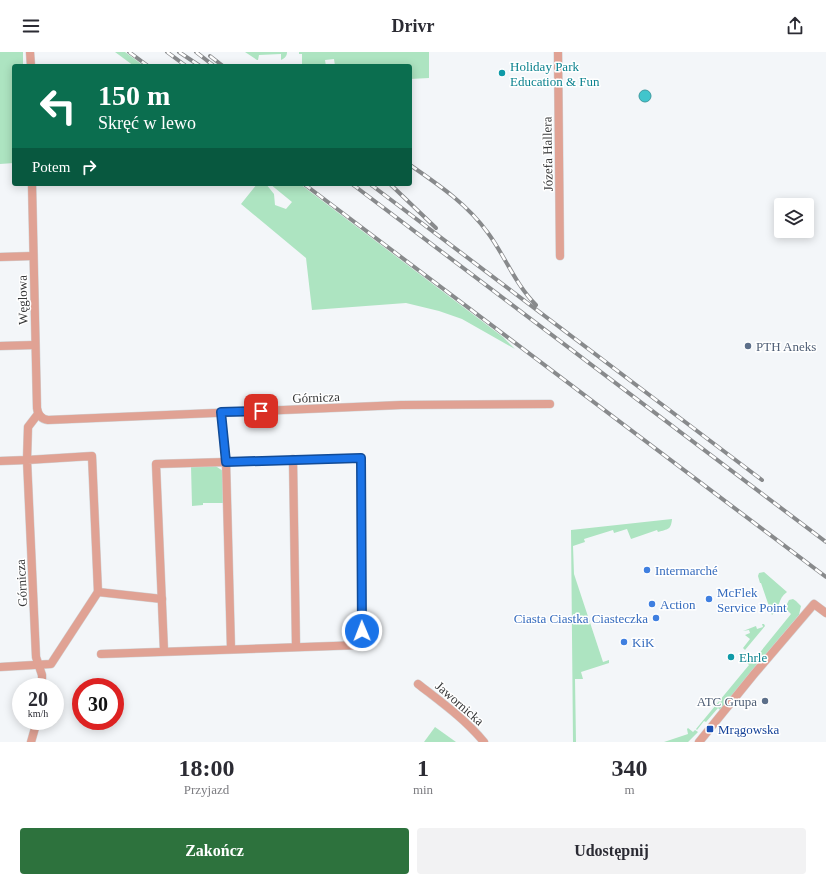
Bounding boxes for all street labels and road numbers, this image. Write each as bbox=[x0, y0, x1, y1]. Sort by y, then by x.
street label: Józefa Hallera bbox=[539, 116, 556, 191]
street label: Węglowa bbox=[15, 275, 30, 325]
street label: Górnicza bbox=[292, 389, 340, 406]
street label: Górnicza bbox=[13, 559, 30, 607]
street label: Jawornicka bbox=[432, 678, 487, 729]

